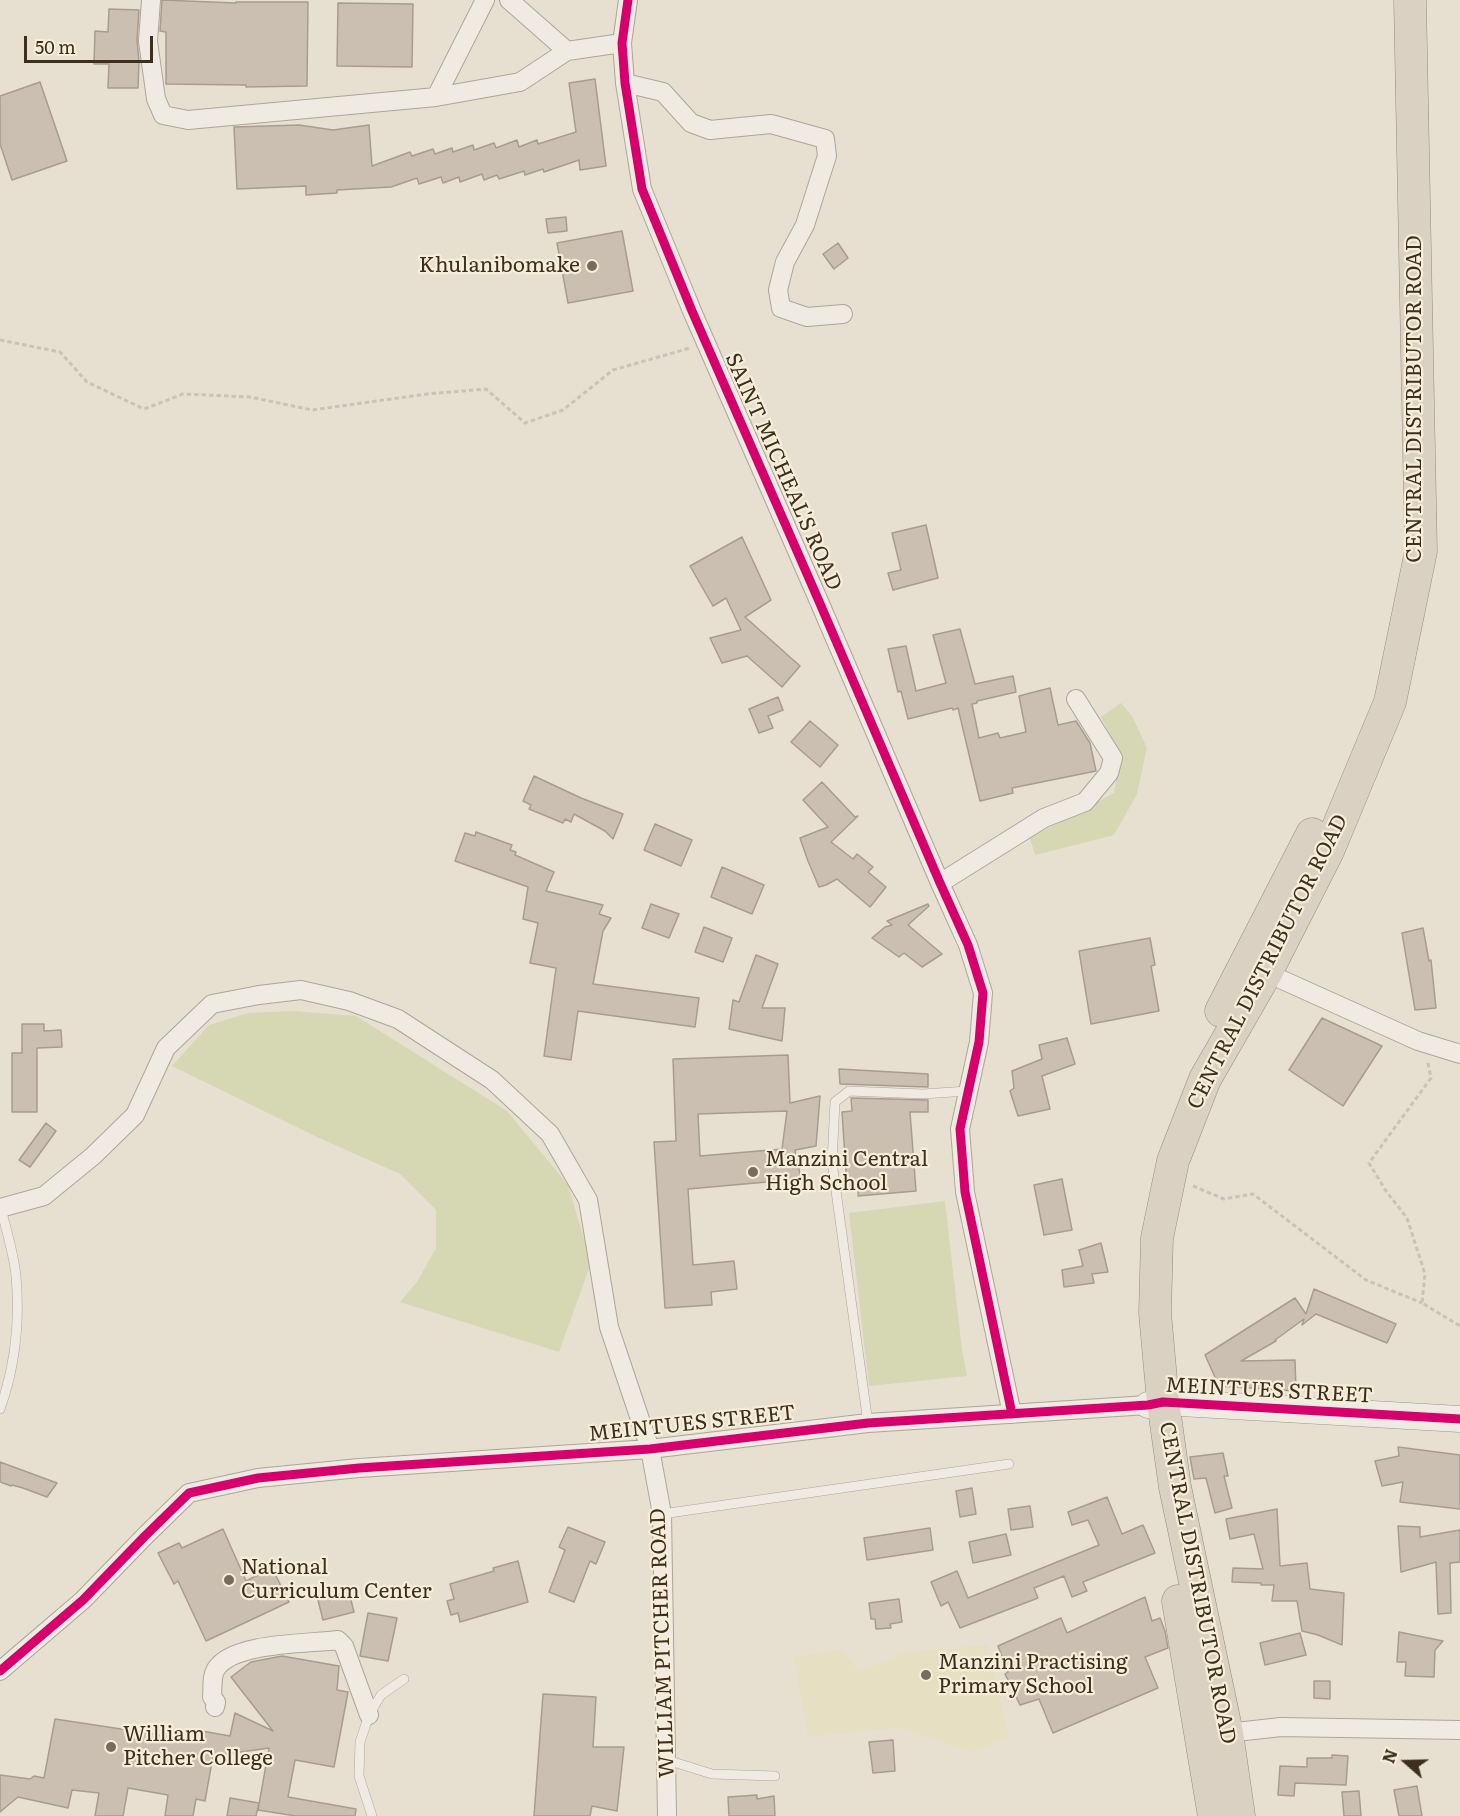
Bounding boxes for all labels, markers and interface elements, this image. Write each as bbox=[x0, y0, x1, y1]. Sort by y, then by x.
scale bar bbox=[27, 24, 156, 62]
text: 50 m bbox=[35, 33, 76, 60]
street label: CENTRAL DISTRIBUTOR ROAD bbox=[1402, 235, 1428, 563]
place label: Khulanibomake bbox=[419, 253, 580, 279]
marker: Khulanibomake bbox=[585, 259, 599, 273]
street label: SAINT MICHEAL'S ROAD bbox=[719, 349, 847, 595]
street label: CENTRAL DISTRIBUTOR ROAD bbox=[1182, 810, 1354, 1114]
place label: Manzini Central High School bbox=[765, 1147, 928, 1197]
marker: Manzini Central High School bbox=[746, 1165, 760, 1179]
street label: MEINTUES STREET bbox=[1165, 1373, 1373, 1409]
street label: MEINTUES STREET bbox=[587, 1401, 797, 1447]
street label: CENTRAL DISTRIBUTOR ROAD bbox=[1153, 1420, 1241, 1746]
street label: WILLIAM PITCHER ROAD bbox=[646, 1508, 680, 1778]
place label: National Curriculum Center bbox=[241, 1555, 432, 1605]
marker: National Curriculum Center bbox=[222, 1573, 236, 1587]
place label: Manzini Practising Primary School bbox=[938, 1650, 1128, 1700]
marker: Manzini Practising Primary School bbox=[919, 1668, 933, 1682]
place label: William Pitcher College bbox=[123, 1722, 273, 1772]
north arrow bbox=[1376, 1732, 1436, 1792]
marker: William Pitcher College bbox=[104, 1740, 118, 1754]
text: N bbox=[1376, 1745, 1403, 1766]

